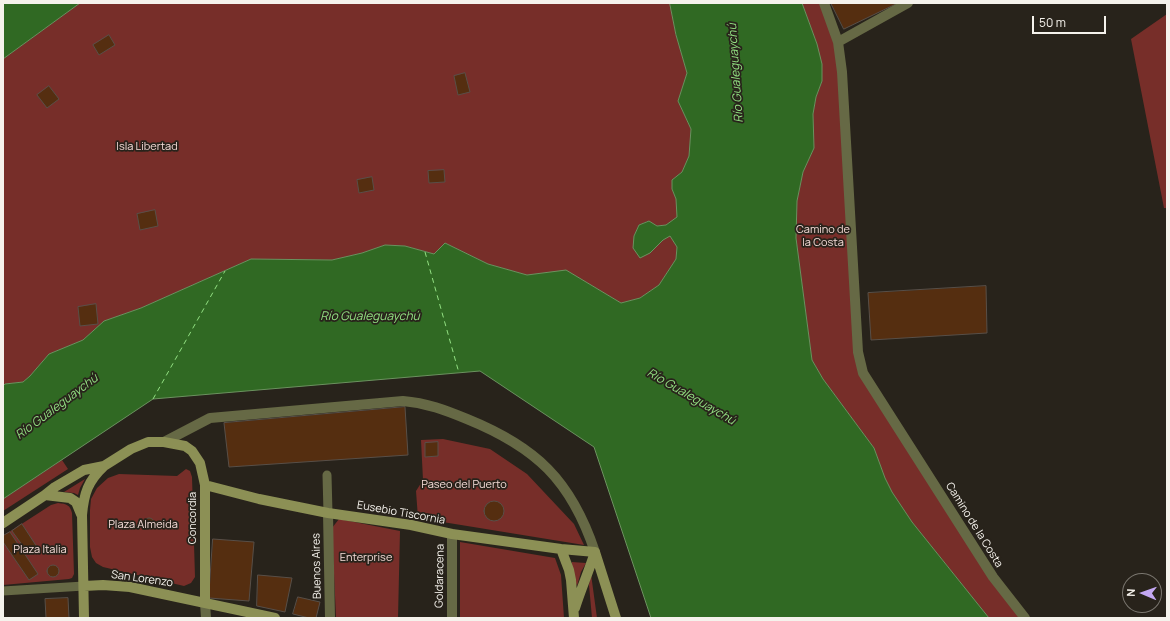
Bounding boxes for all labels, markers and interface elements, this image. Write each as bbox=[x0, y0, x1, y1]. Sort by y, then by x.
scale bar bbox=[1034, 8, 1108, 34]
text: 50 m bbox=[1039, 14, 1066, 31]
water label: Río Gualeguaychú bbox=[725, 23, 747, 123]
park label: Isla Libertad bbox=[116, 140, 178, 154]
park label: Camino de la Costa bbox=[796, 223, 850, 249]
water label: Río Gualeguaychú bbox=[320, 310, 420, 324]
water label: Río Gualeguaychú bbox=[644, 366, 738, 428]
water label: Río Gualeguaychú bbox=[13, 371, 101, 443]
park label: Paseo del Puerto bbox=[421, 478, 507, 492]
street label: Camino de la Costa bbox=[943, 480, 1005, 570]
street label: Concordia bbox=[186, 492, 200, 544]
street label: Eusebio Tiscornia bbox=[356, 499, 446, 527]
park label: Plaza Almeida bbox=[108, 518, 178, 532]
street label: Buenos Aires bbox=[310, 533, 324, 599]
park label: Plaza Italia bbox=[13, 543, 67, 557]
street label: Goldaracena bbox=[433, 544, 447, 608]
park label: Enterprise bbox=[340, 551, 392, 565]
street label: San Lorenzo bbox=[110, 568, 174, 590]
north arrow bbox=[1122, 573, 1162, 613]
text: N bbox=[1123, 588, 1138, 597]

